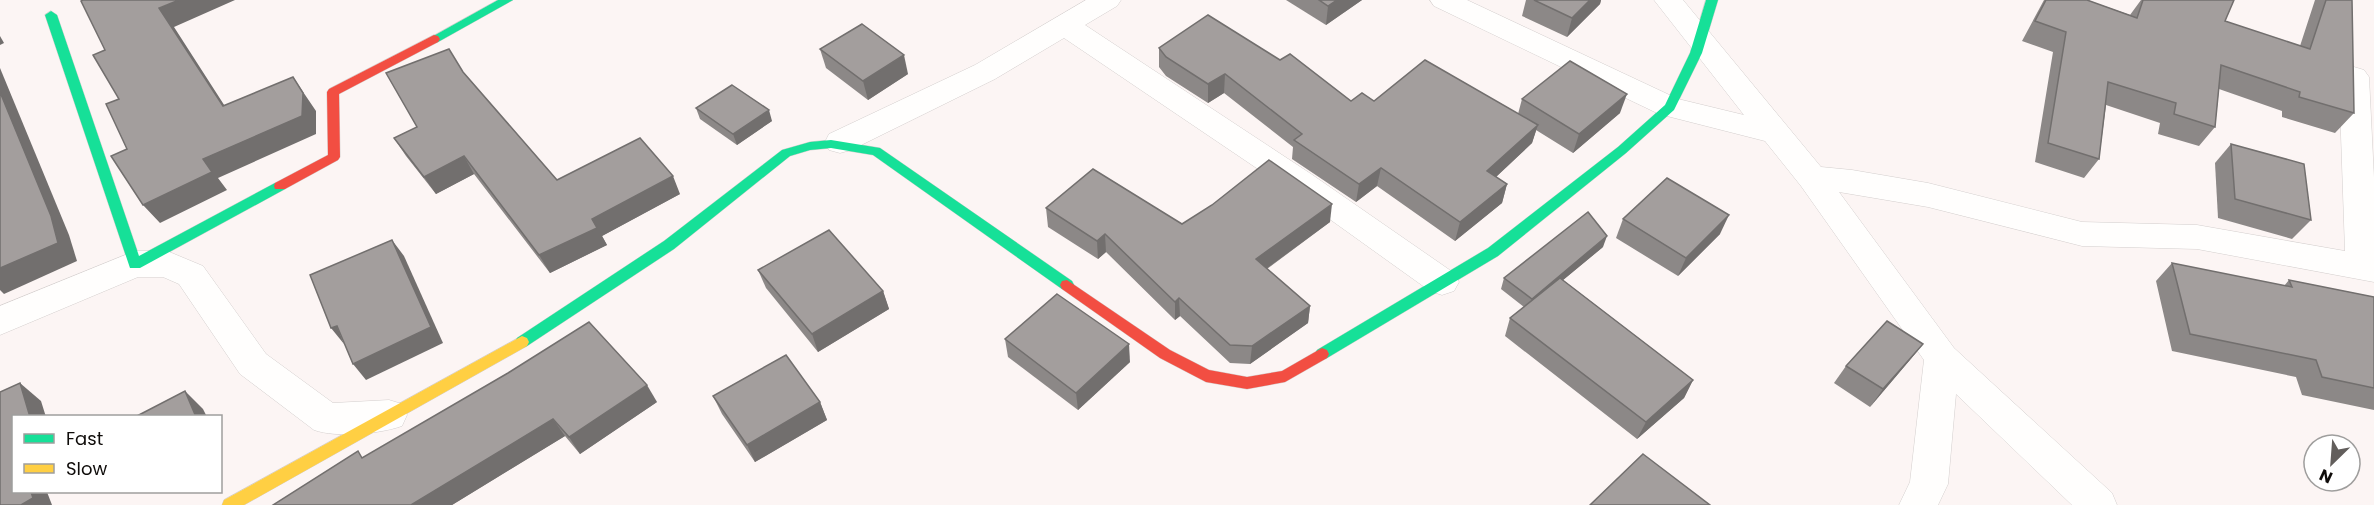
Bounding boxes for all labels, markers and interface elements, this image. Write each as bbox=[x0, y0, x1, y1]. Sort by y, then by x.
legend bbox=[12, 415, 222, 493]
text: Fast bbox=[66, 426, 103, 451]
north arrow bbox=[2302, 433, 2362, 493]
text: Slow bbox=[66, 456, 108, 481]
text: N bbox=[2316, 463, 2336, 489]

